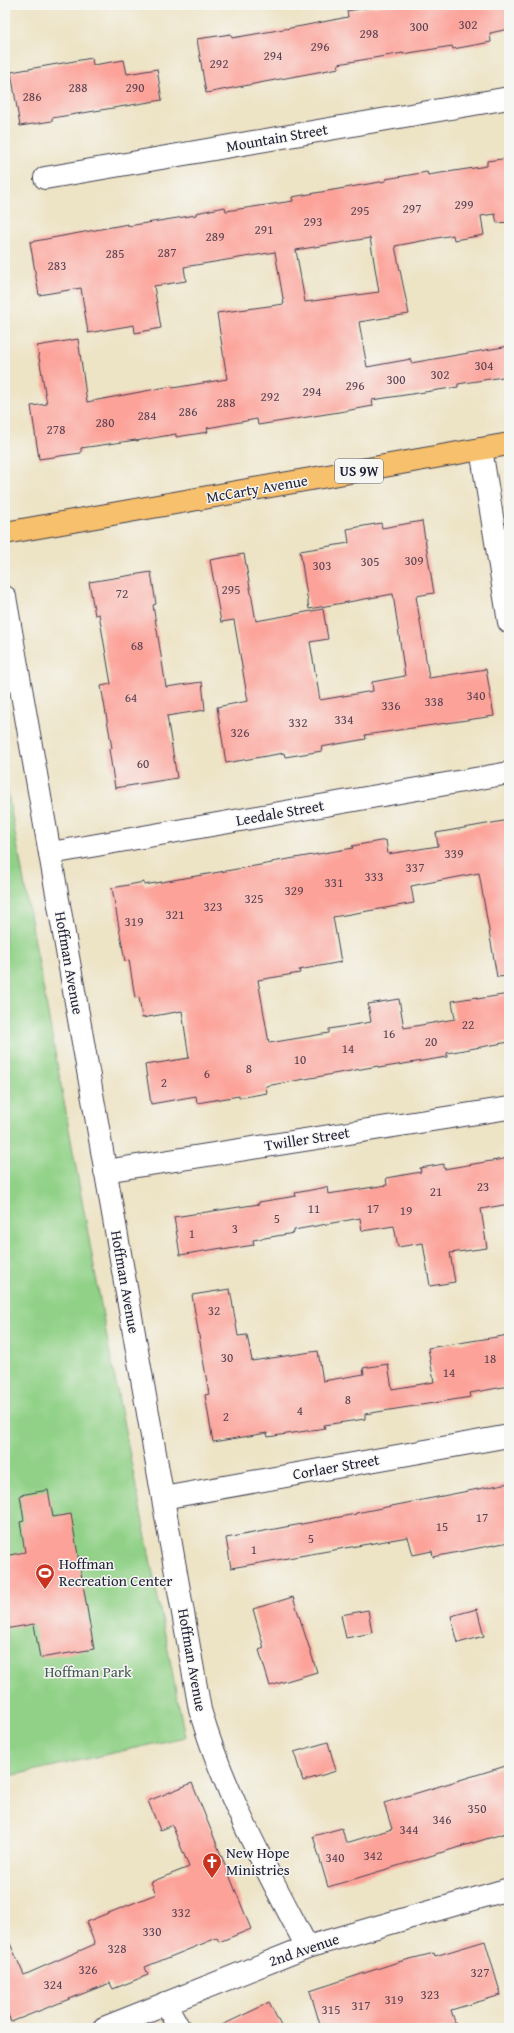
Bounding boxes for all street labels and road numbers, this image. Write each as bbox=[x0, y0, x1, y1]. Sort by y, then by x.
street label: Mountain Street bbox=[224, 118, 330, 157]
road number: US 9W bbox=[335, 459, 383, 483]
street label: McCarty Avenue bbox=[205, 469, 309, 508]
street label: Leedale Street bbox=[234, 794, 326, 831]
street label: Hoffman Avenue bbox=[50, 910, 89, 1016]
street label: Twiller Street bbox=[263, 1121, 352, 1156]
street label: Hoffman Avenue bbox=[106, 1229, 145, 1335]
street label: Corlaer Street bbox=[291, 1448, 382, 1484]
street label: Hoffman Avenue bbox=[173, 1607, 212, 1713]
street label: 2nd Avenue bbox=[266, 1928, 342, 1971]

